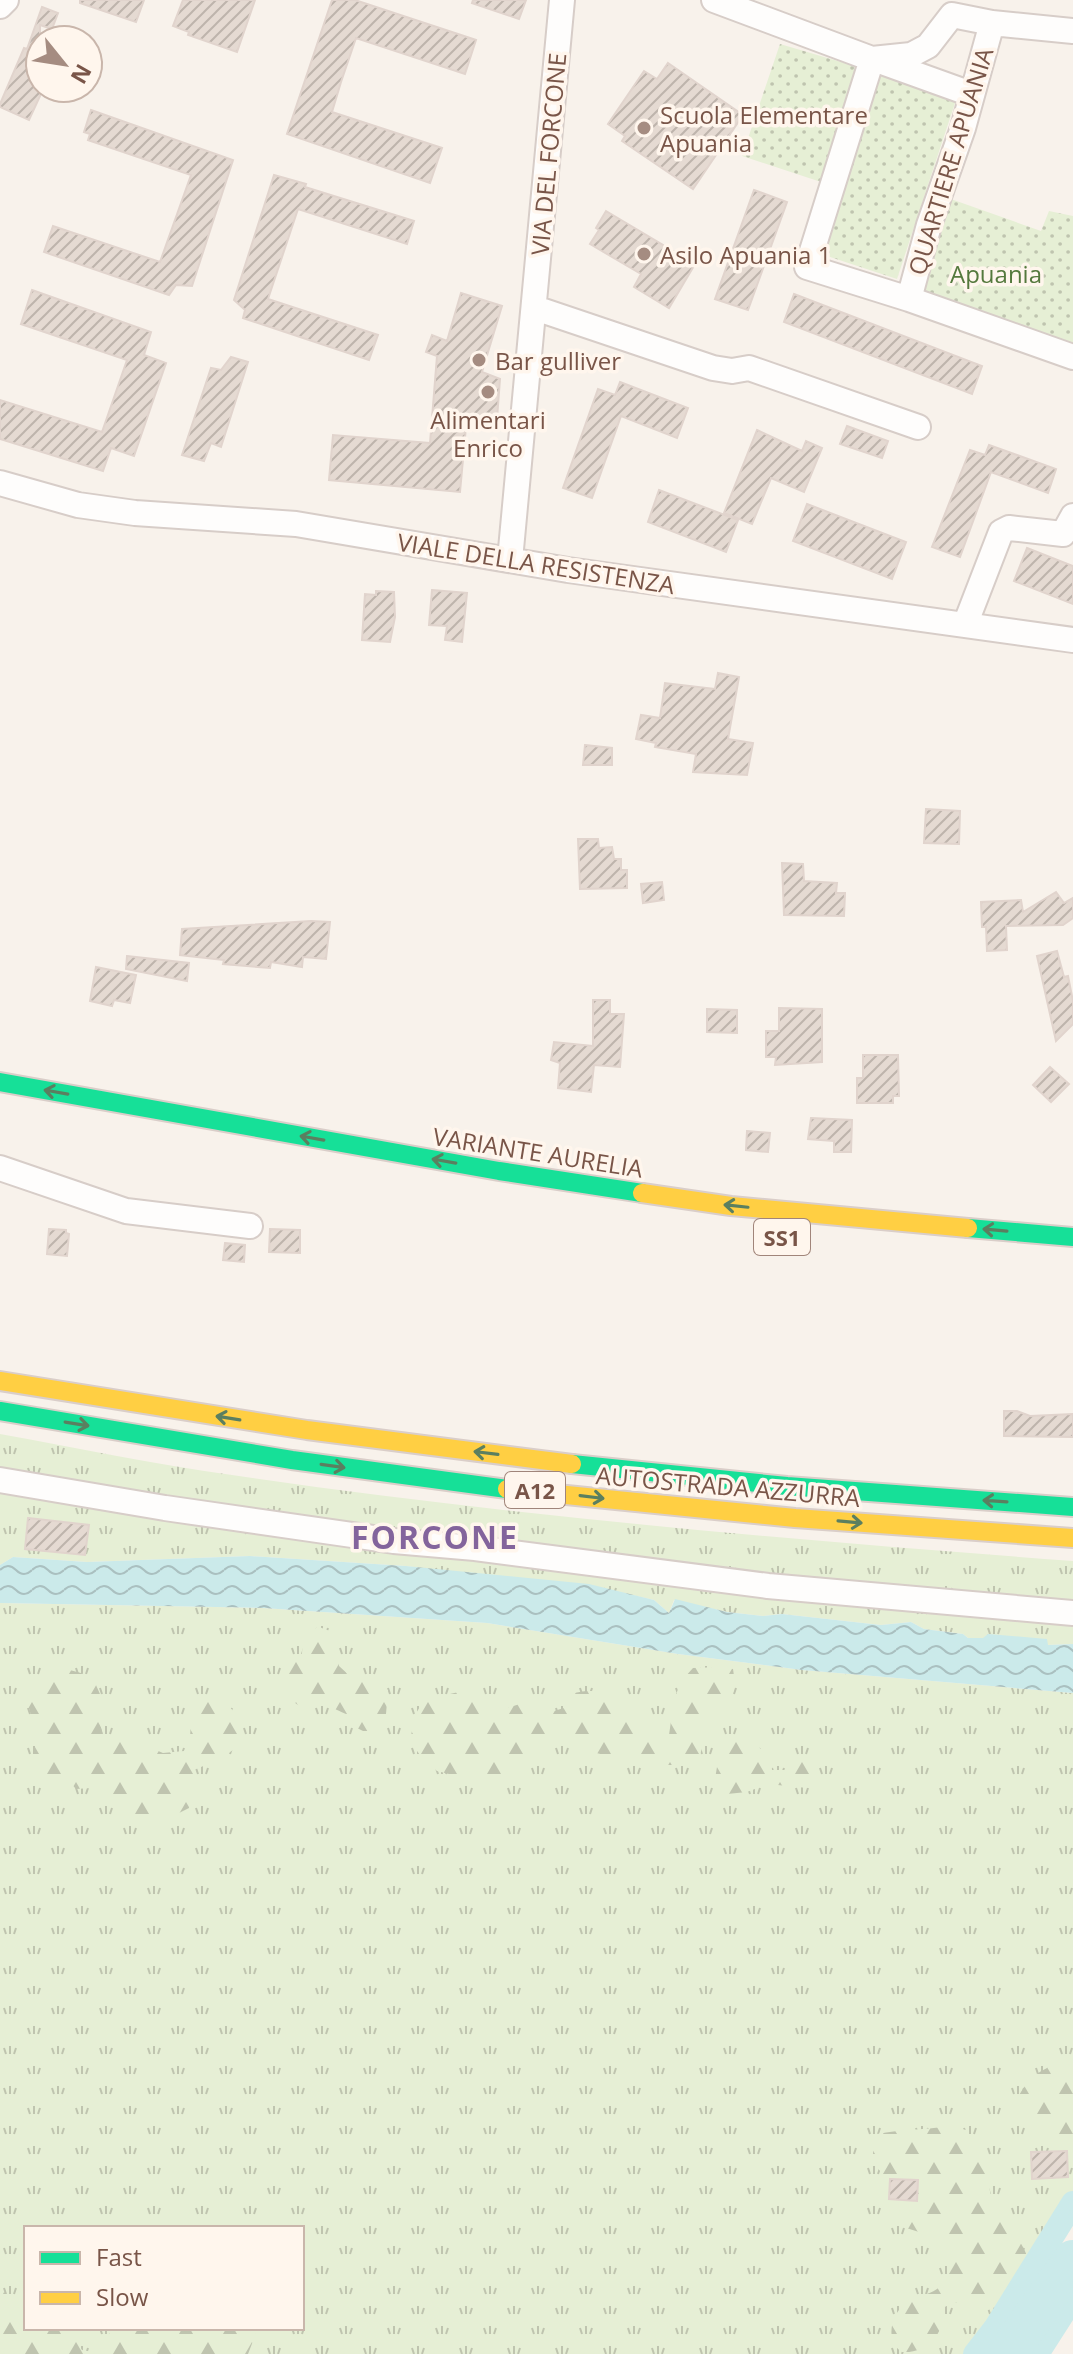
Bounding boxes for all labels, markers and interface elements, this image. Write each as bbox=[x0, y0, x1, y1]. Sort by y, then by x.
north arrow bbox=[24, 24, 104, 104]
street label: QUARTIERE APUANIA bbox=[900, 43, 1001, 279]
street label: VIA DEL FORCONE bbox=[523, 51, 573, 257]
text: N bbox=[65, 59, 100, 90]
place label: Scuola Elementare Apuania bbox=[660, 98, 868, 159]
marker: Scuola Elementare Apuania bbox=[635, 119, 653, 137]
place label: Asilo Apuania 1 bbox=[660, 238, 831, 271]
marker: Asilo Apuania 1 bbox=[635, 245, 653, 263]
park label: Apuania bbox=[950, 257, 1042, 290]
place label: Bar gulliver bbox=[495, 344, 621, 377]
marker: Bar gulliver bbox=[470, 351, 488, 369]
marker: Alimentari Enrico bbox=[479, 383, 497, 401]
place label: Alimentari Enrico bbox=[430, 403, 546, 464]
street label: VIALE DELLA RESISTENZA bbox=[395, 525, 678, 601]
one-way arrow bbox=[44, 1083, 70, 1098]
street label: VARIANTE AURELIA bbox=[431, 1119, 646, 1185]
one-way arrow bbox=[300, 1129, 326, 1144]
one-way arrow bbox=[432, 1153, 457, 1168]
one-way arrow bbox=[723, 1199, 750, 1214]
road number: SS1 bbox=[754, 1219, 810, 1255]
one-way arrow bbox=[982, 1222, 1009, 1237]
one-way arrow bbox=[216, 1410, 241, 1425]
one-way arrow bbox=[64, 1417, 89, 1432]
one-way arrow bbox=[473, 1445, 500, 1460]
street label: AUTOSTRADA AZZURRA bbox=[595, 1458, 862, 1514]
one-way arrow bbox=[320, 1459, 346, 1474]
road number: A12 bbox=[505, 1472, 565, 1508]
one-way arrow bbox=[578, 1490, 604, 1505]
one-way arrow bbox=[982, 1493, 1009, 1508]
district label: FORCONE bbox=[351, 1515, 519, 1558]
one-way arrow bbox=[836, 1515, 863, 1530]
legend bbox=[24, 2226, 304, 2330]
text: Fast bbox=[96, 2240, 142, 2273]
text: Slow bbox=[96, 2280, 149, 2313]

